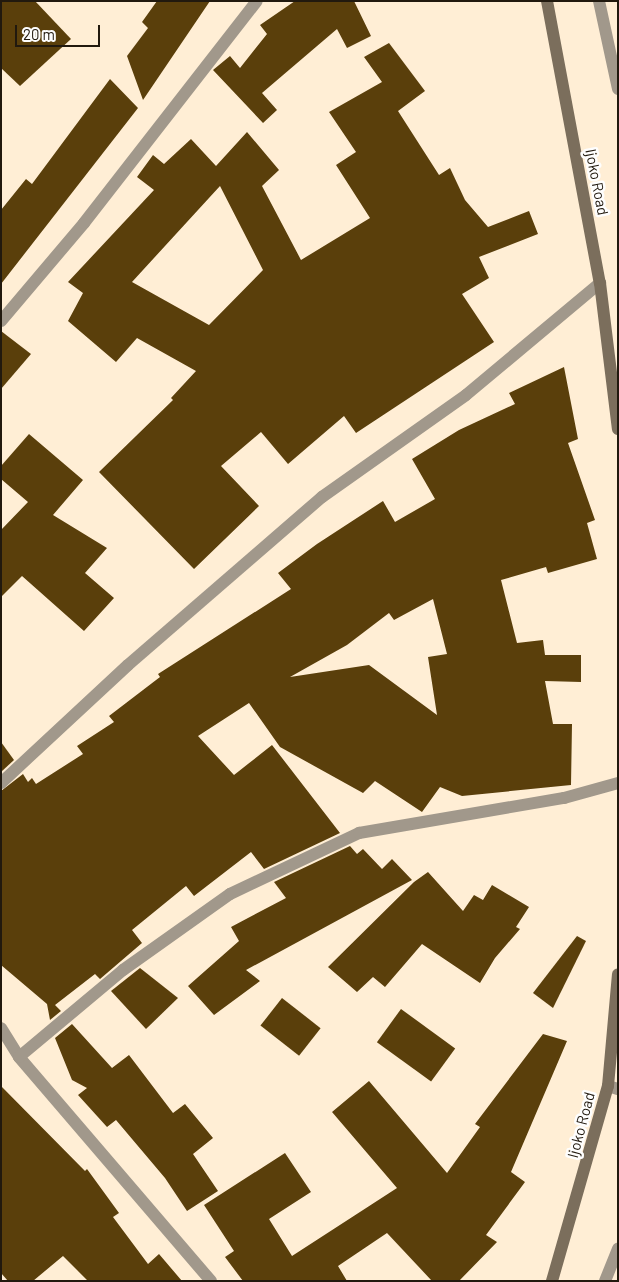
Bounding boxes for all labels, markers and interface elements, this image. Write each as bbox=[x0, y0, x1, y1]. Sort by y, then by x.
scale bar bbox=[18, 15, 102, 47]
text: 20 m bbox=[23, 25, 55, 43]
street label: Ijoko Road bbox=[582, 147, 612, 217]
street label: Ijoko Road bbox=[564, 1090, 598, 1160]

